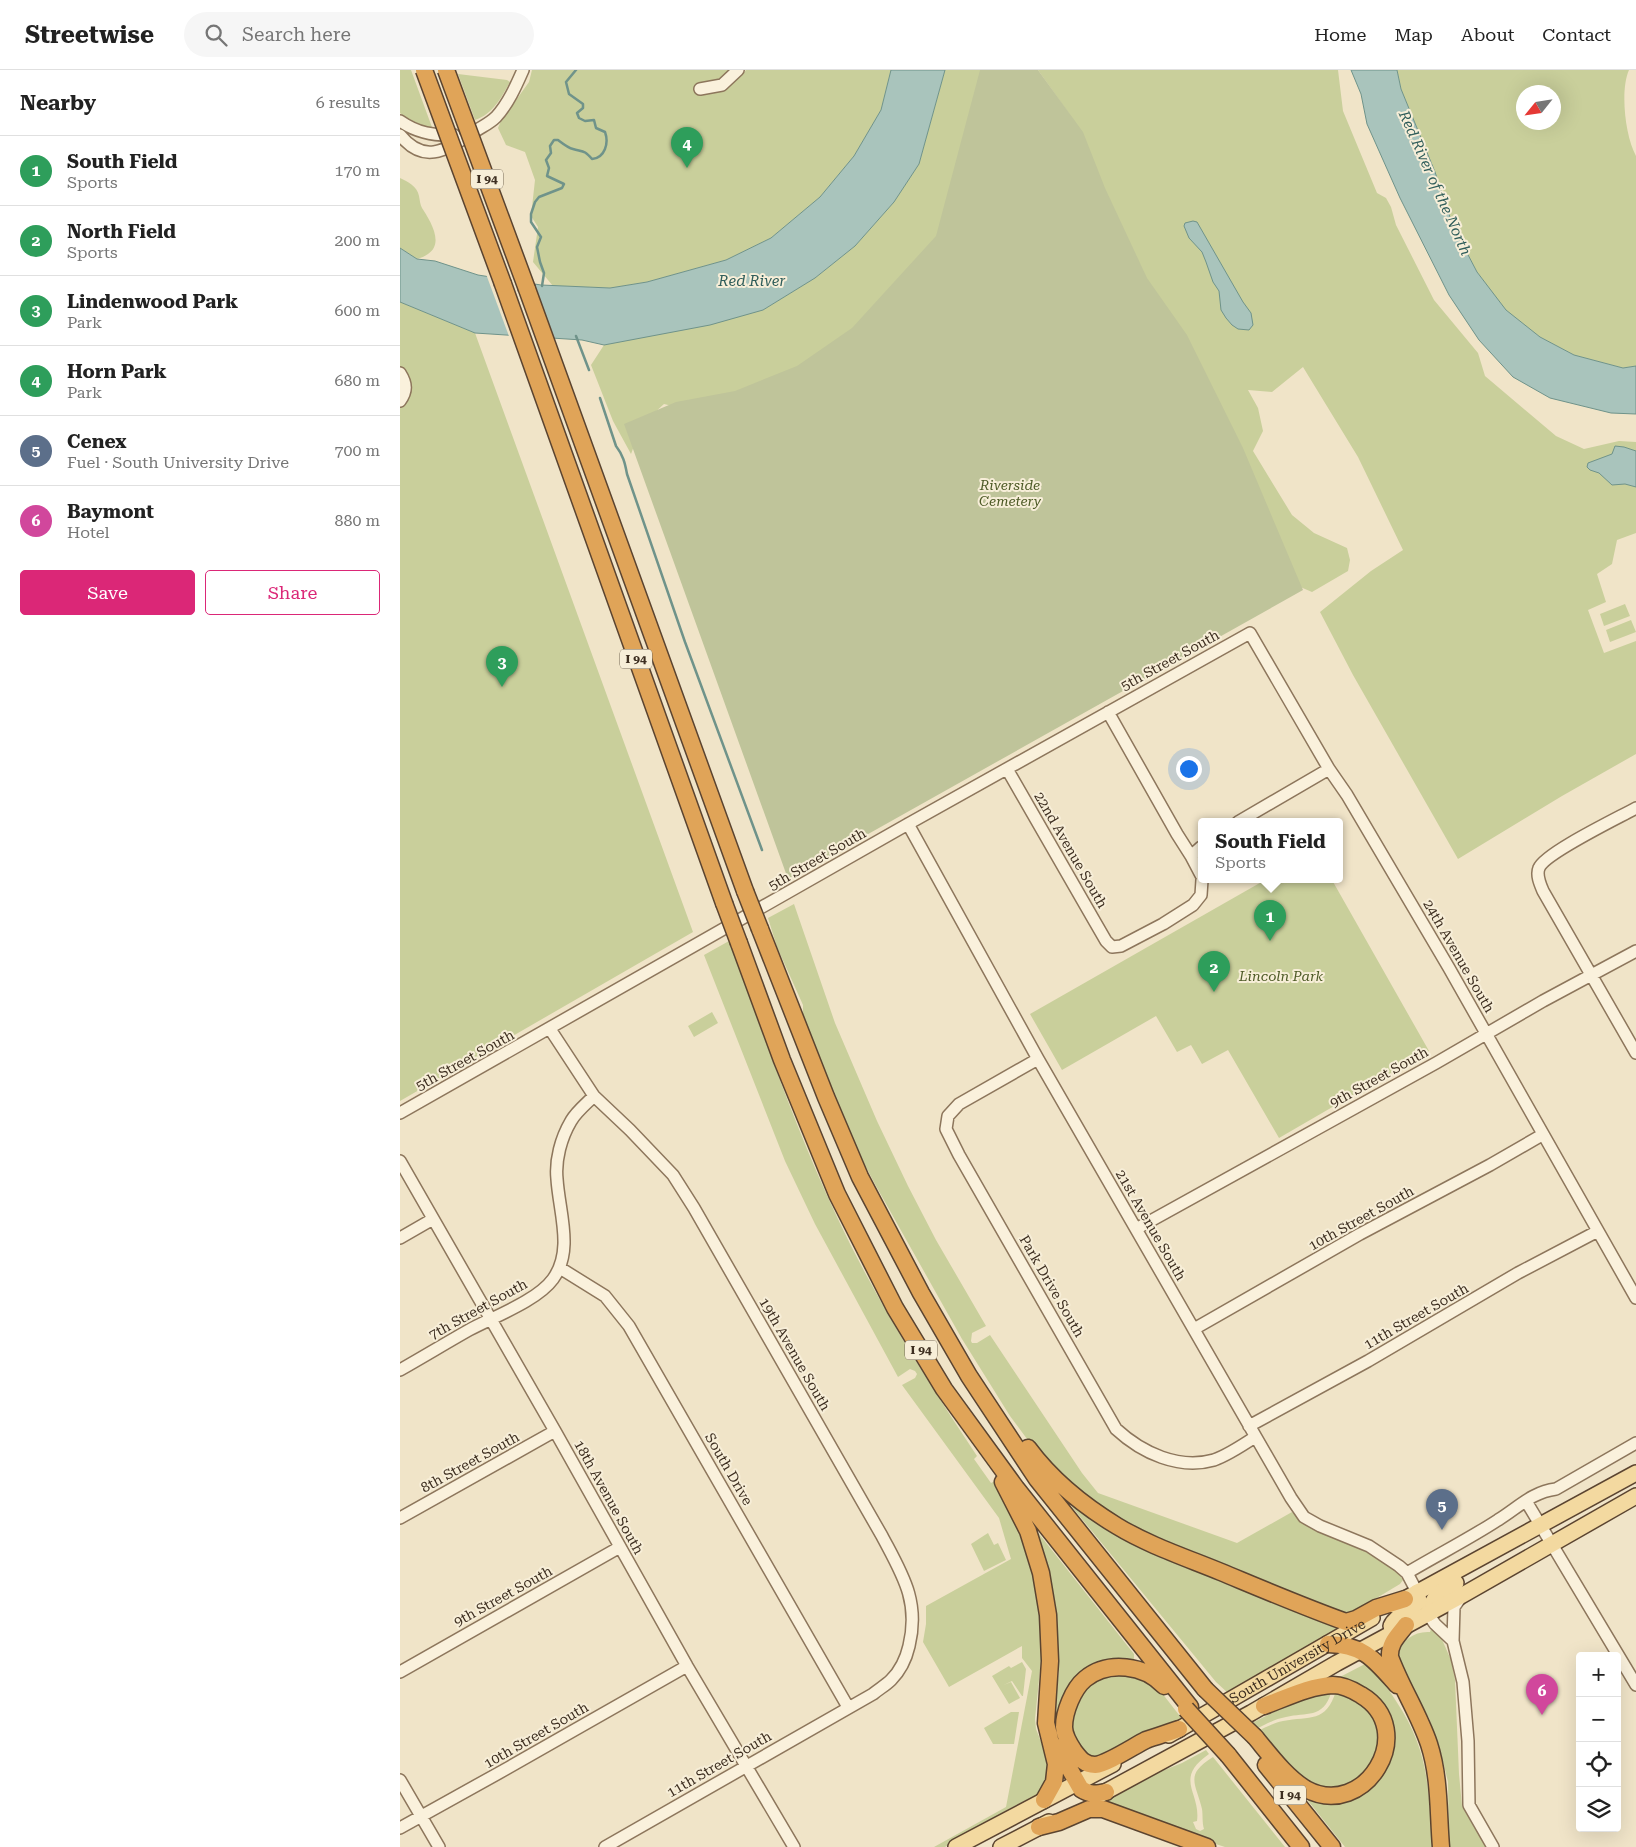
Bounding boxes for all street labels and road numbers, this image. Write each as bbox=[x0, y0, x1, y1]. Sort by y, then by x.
road number: I 94 bbox=[471, 170, 503, 188]
street label: 5th Street South bbox=[1118, 626, 1222, 694]
road number: I 94 bbox=[620, 650, 652, 668]
street label: 22nd Avenue South bbox=[1031, 789, 1111, 911]
street label: 5th Street South bbox=[765, 825, 869, 893]
street label: 24th Avenue South bbox=[1420, 897, 1498, 1015]
street label: 5th Street South bbox=[413, 1026, 517, 1094]
street label: 9th Street South bbox=[1327, 1043, 1431, 1111]
street label: 21st Avenue South bbox=[1113, 1167, 1189, 1283]
street label: 10th Street South bbox=[1306, 1182, 1416, 1254]
street label: Park Drive South bbox=[1016, 1232, 1088, 1340]
street label: 7th Street South bbox=[426, 1275, 530, 1343]
street label: 11th Street South bbox=[1361, 1280, 1471, 1352]
street label: 19th Avenue South bbox=[756, 1295, 834, 1413]
road number: I 94 bbox=[905, 1340, 937, 1360]
street label: 8th Street South bbox=[418, 1428, 522, 1496]
street label: South Drive bbox=[702, 1430, 756, 1508]
street label: 18th Avenue South bbox=[571, 1437, 647, 1557]
street label: 9th Street South bbox=[451, 1562, 555, 1630]
street label: South University Drive bbox=[1226, 1615, 1369, 1707]
street label: 10th Street South bbox=[481, 1699, 591, 1771]
street label: 11th Street South bbox=[664, 1728, 774, 1800]
road number: I 94 bbox=[1274, 1786, 1306, 1804]

